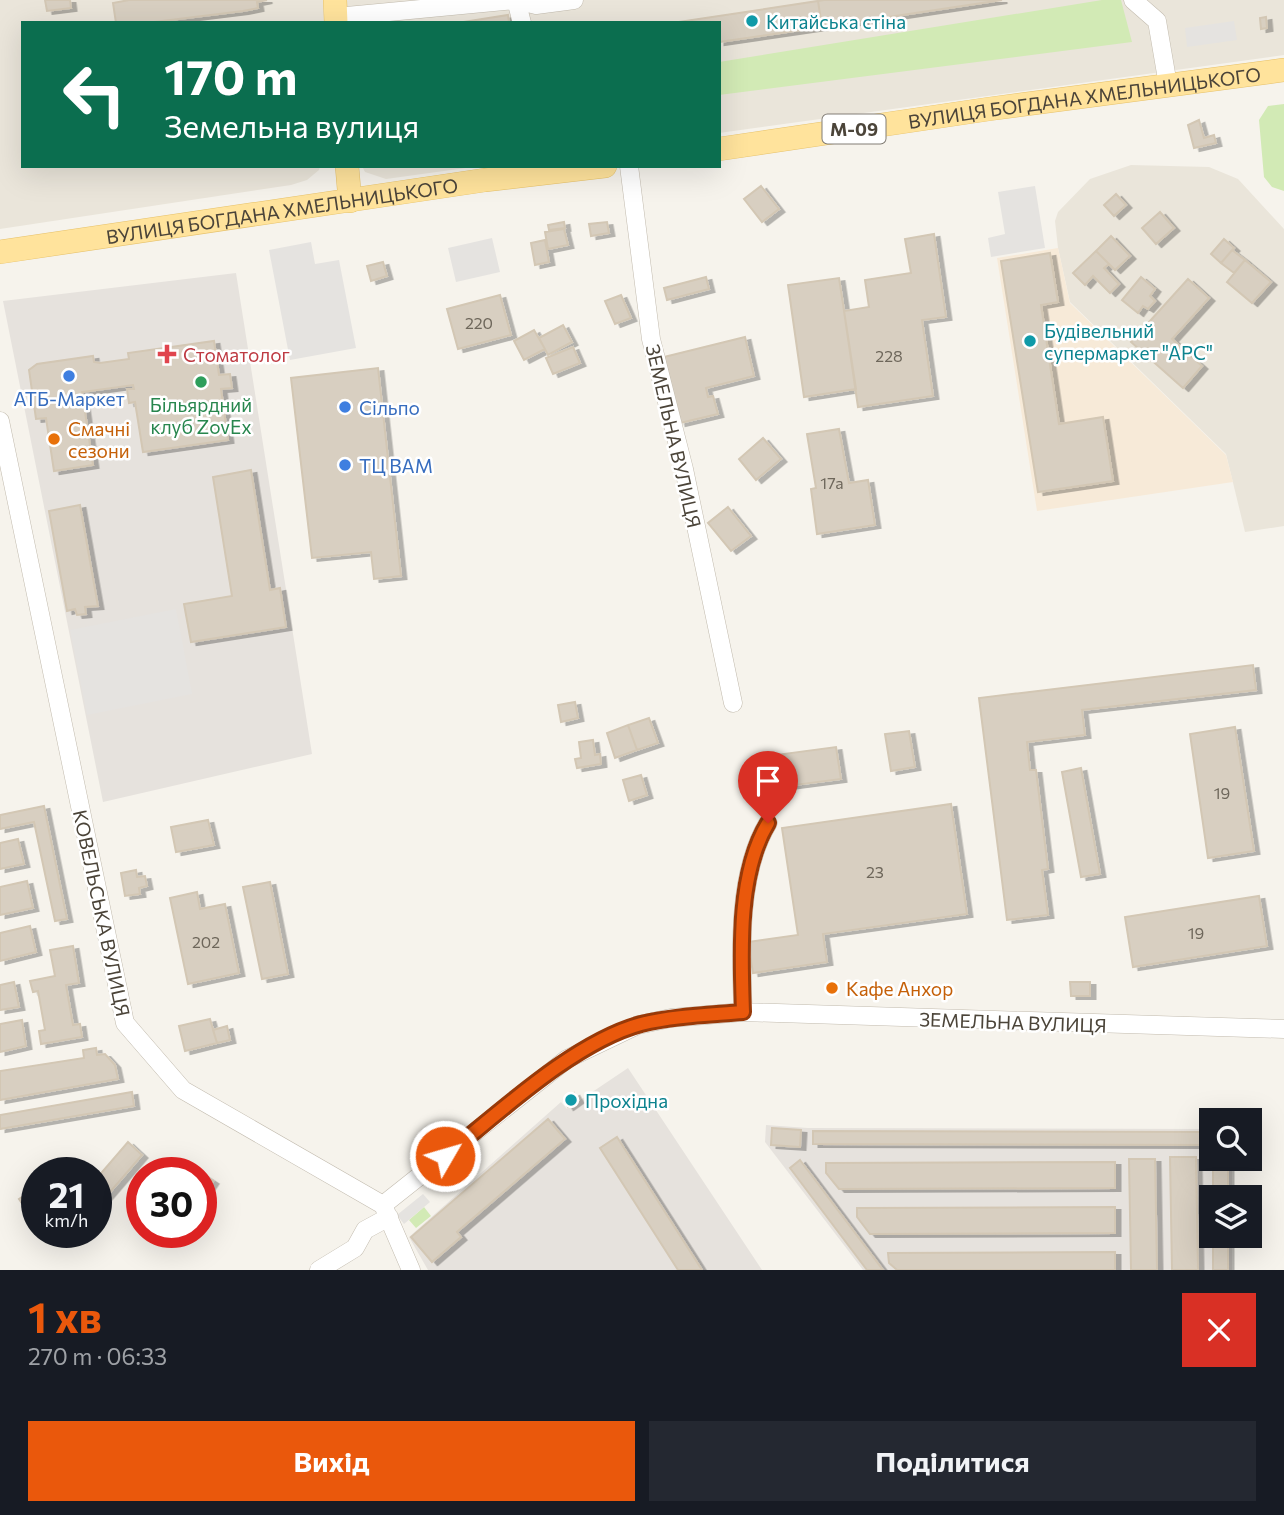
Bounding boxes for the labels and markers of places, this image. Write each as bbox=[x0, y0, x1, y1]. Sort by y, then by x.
place label: Китайська стіна bbox=[766, 10, 906, 33]
marker: Китайська стіна bbox=[744, 13, 760, 29]
place label: Будівельний супермаркет "АРС" bbox=[1044, 319, 1213, 364]
marker: Будівельний супермаркет "АРС" bbox=[1022, 333, 1038, 349]
place label: Стоматолог bbox=[183, 343, 290, 366]
marker: Стоматолог bbox=[157, 344, 177, 364]
marker: АТБ-Маркет bbox=[61, 368, 77, 384]
marker: Більярдний клуб ZovEx bbox=[193, 374, 209, 390]
place label: АТБ-Маркет bbox=[13, 387, 125, 410]
place label: Більярдний клуб ZovEx bbox=[150, 393, 252, 438]
place label: Сільпо bbox=[359, 396, 420, 419]
marker: Сільпо bbox=[337, 399, 353, 415]
place label: Смачні сезони bbox=[68, 417, 130, 462]
marker: Смачні сезони bbox=[46, 431, 62, 447]
place label: ТЦ ВАМ bbox=[359, 454, 433, 477]
marker: ТЦ ВАМ bbox=[337, 457, 353, 473]
pin bbox=[738, 751, 798, 823]
place label: Кафе Анхор bbox=[846, 977, 953, 1000]
marker: Кафе Анхор bbox=[824, 980, 840, 996]
place label: Прохідна bbox=[585, 1089, 668, 1112]
marker: Прохідна bbox=[563, 1092, 579, 1108]

